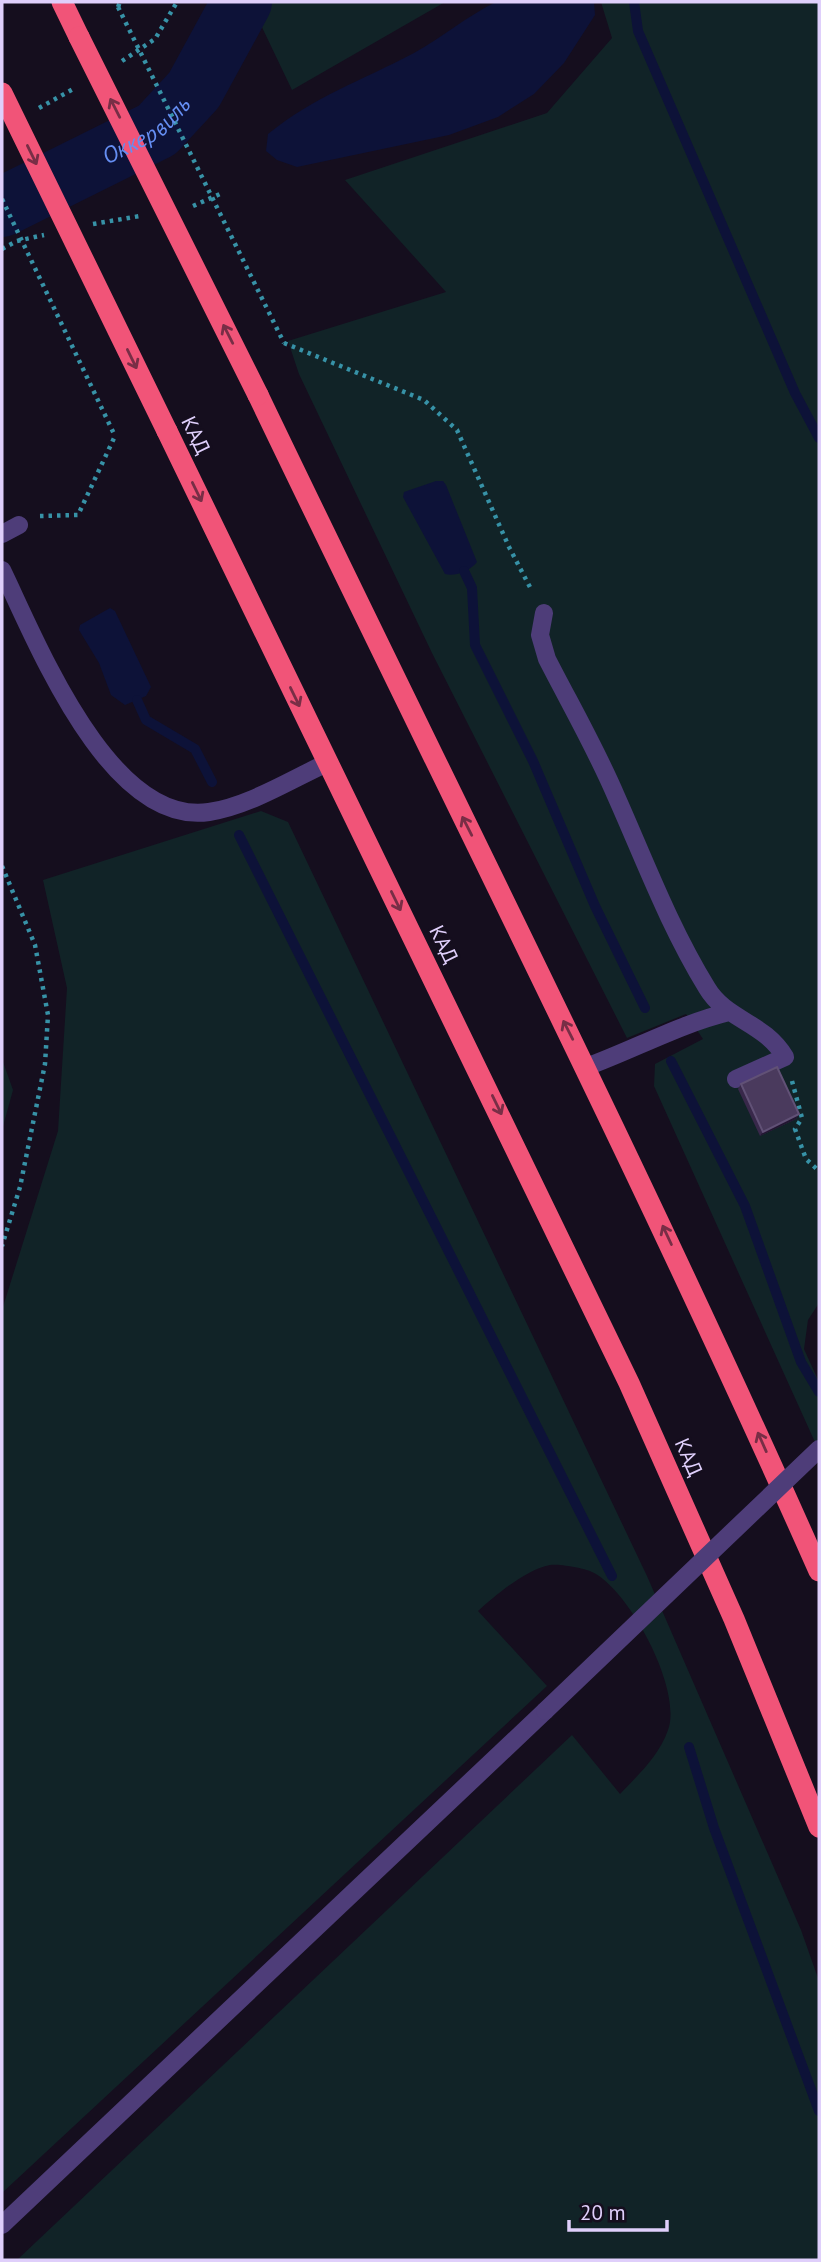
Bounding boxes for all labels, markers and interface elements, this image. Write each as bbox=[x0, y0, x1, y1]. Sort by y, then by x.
water label: Оккервиль bbox=[97, 89, 196, 170]
one-way arrow bbox=[107, 98, 121, 119]
one-way arrow bbox=[25, 144, 39, 165]
one-way arrow bbox=[220, 324, 234, 345]
one-way arrow bbox=[126, 348, 139, 369]
street label: КАД bbox=[175, 412, 217, 458]
one-way arrow bbox=[190, 481, 204, 502]
one-way arrow bbox=[289, 686, 303, 707]
one-way arrow bbox=[459, 816, 473, 837]
one-way arrow bbox=[389, 890, 403, 911]
street label: КАД bbox=[423, 921, 465, 967]
one-way arrow bbox=[561, 1020, 575, 1041]
one-way arrow bbox=[490, 1094, 504, 1115]
one-way arrow bbox=[659, 1225, 673, 1246]
one-way arrow bbox=[755, 1431, 768, 1453]
street label: КАД bbox=[669, 1434, 709, 1480]
scale bar bbox=[569, 2188, 667, 2232]
text: 20 m bbox=[580, 2199, 626, 2226]

